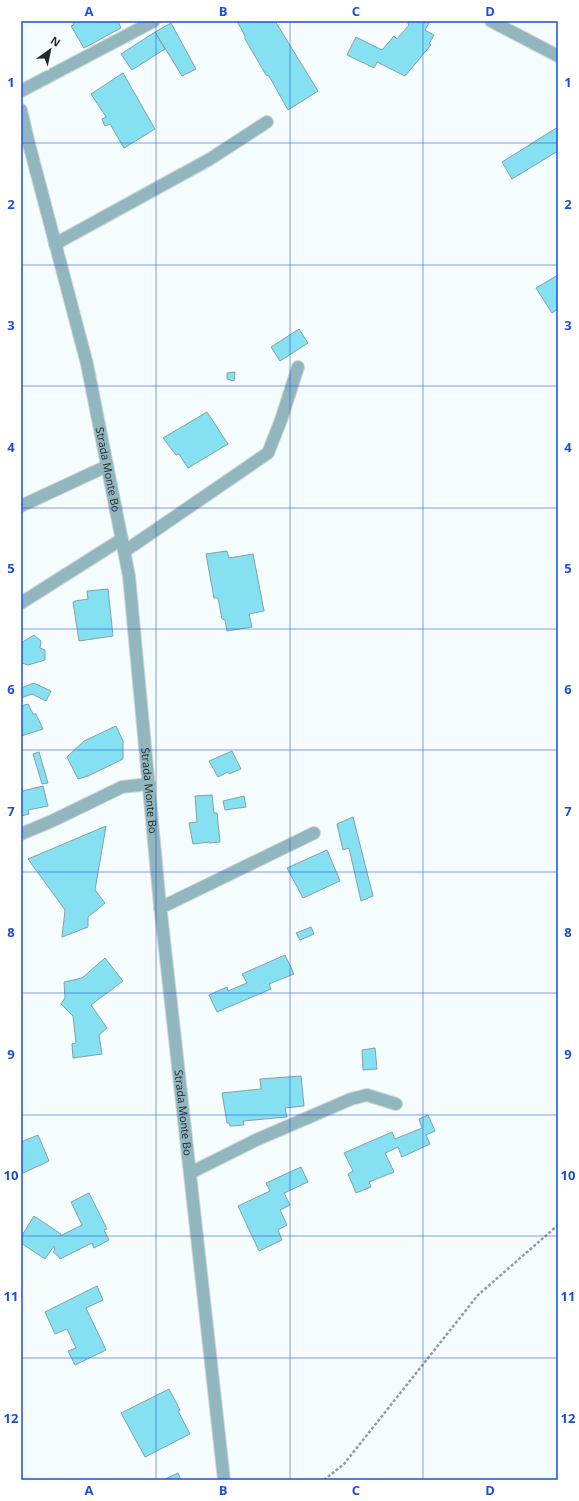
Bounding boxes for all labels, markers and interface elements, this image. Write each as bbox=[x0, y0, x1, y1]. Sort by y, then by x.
text: A bbox=[85, 2, 94, 20]
text: B bbox=[219, 2, 228, 20]
text: C bbox=[352, 2, 360, 20]
text: D bbox=[485, 2, 495, 20]
north arrow bbox=[30, 30, 70, 70]
text: N bbox=[48, 32, 64, 50]
text: 1 bbox=[7, 73, 15, 91]
text: 1 bbox=[564, 73, 572, 91]
text: 2 bbox=[7, 195, 15, 213]
text: 2 bbox=[564, 195, 572, 213]
text: 3 bbox=[7, 316, 15, 334]
text: 3 bbox=[564, 316, 572, 334]
street label: Strada Monte Bo bbox=[93, 426, 124, 514]
text: 4 bbox=[7, 438, 15, 456]
text: 4 bbox=[564, 438, 572, 456]
text: 5 bbox=[7, 559, 15, 577]
text: 5 bbox=[564, 559, 572, 577]
text: 6 bbox=[7, 680, 15, 698]
text: 6 bbox=[564, 680, 572, 698]
street label: Strada Monte Bo bbox=[138, 747, 161, 834]
text: 7 bbox=[7, 802, 15, 820]
text: 7 bbox=[564, 802, 572, 820]
text: 8 bbox=[7, 923, 15, 941]
text: 8 bbox=[564, 923, 572, 941]
text: 9 bbox=[7, 1045, 15, 1063]
text: 9 bbox=[564, 1045, 572, 1063]
street label: Strada Monte Bo bbox=[171, 1069, 196, 1157]
text: 10 bbox=[4, 1166, 18, 1184]
text: 10 bbox=[561, 1166, 575, 1184]
text: 11 bbox=[4, 1287, 18, 1305]
text: 11 bbox=[561, 1287, 575, 1305]
text: 12 bbox=[4, 1409, 19, 1427]
text: 12 bbox=[561, 1409, 576, 1427]
text: A bbox=[85, 1481, 94, 1499]
text: B bbox=[219, 1481, 228, 1499]
text: C bbox=[352, 1481, 360, 1499]
text: D bbox=[485, 1481, 495, 1499]

